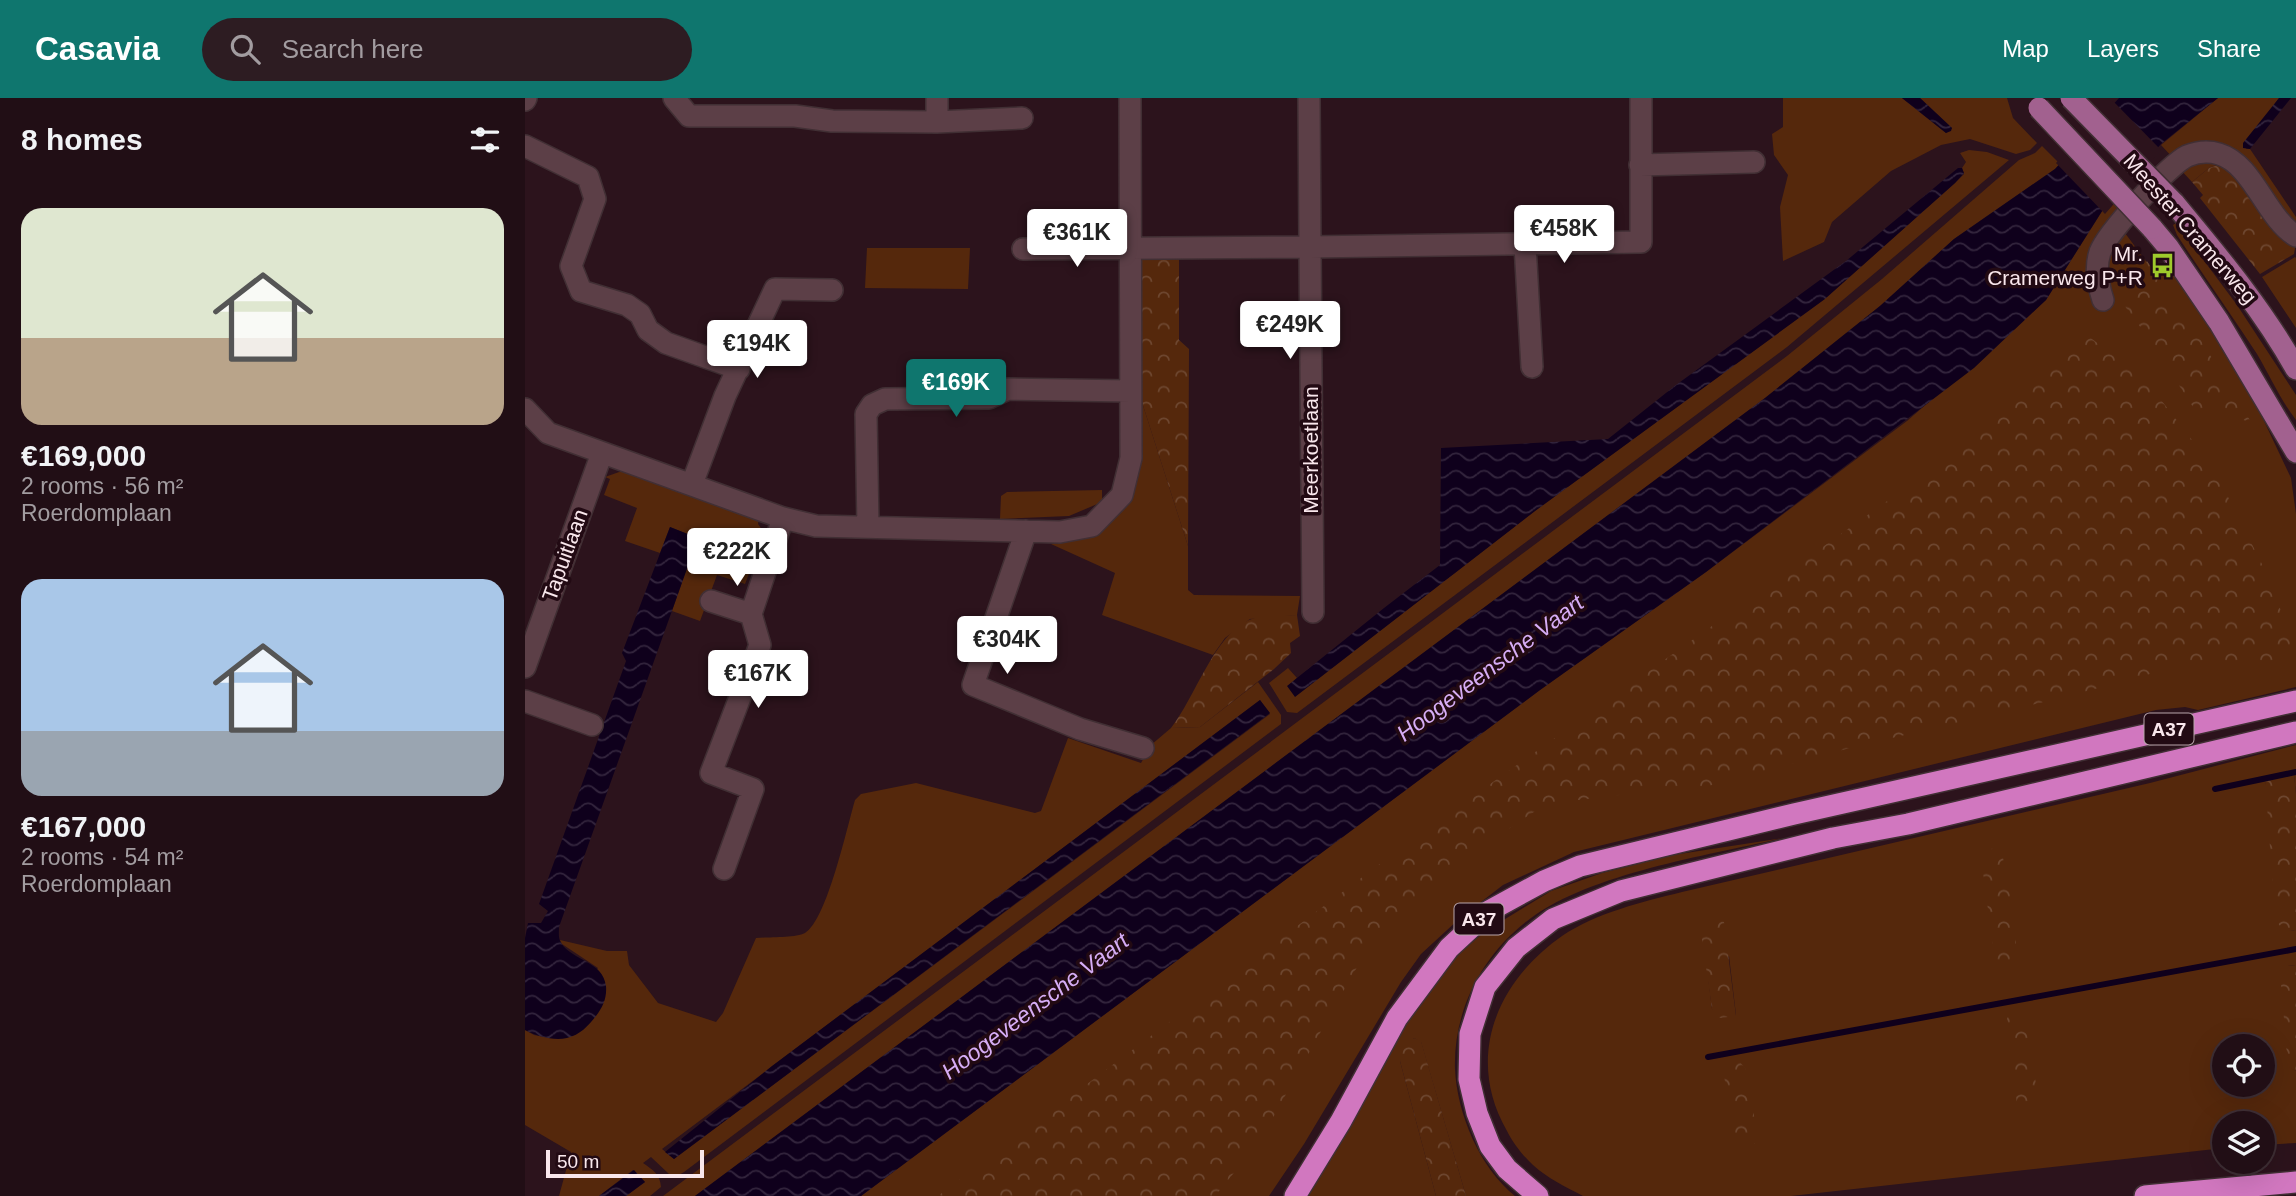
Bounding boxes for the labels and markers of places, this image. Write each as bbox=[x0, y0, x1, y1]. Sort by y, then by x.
pin: €458K bbox=[1515, 206, 1613, 265]
pin: €361K bbox=[1028, 209, 1126, 269]
place label: Mr. Cramerweg P+R bbox=[1987, 242, 2143, 289]
bus stop icon: Mr. Cramerweg P+R bbox=[2149, 252, 2177, 280]
pin: €249K bbox=[1241, 302, 1339, 361]
pin: €194K bbox=[708, 320, 806, 380]
pin: €169K bbox=[907, 360, 1005, 419]
pin: €222K bbox=[688, 528, 786, 588]
pin: €304K bbox=[958, 616, 1056, 676]
pin: €167K bbox=[709, 650, 807, 710]

